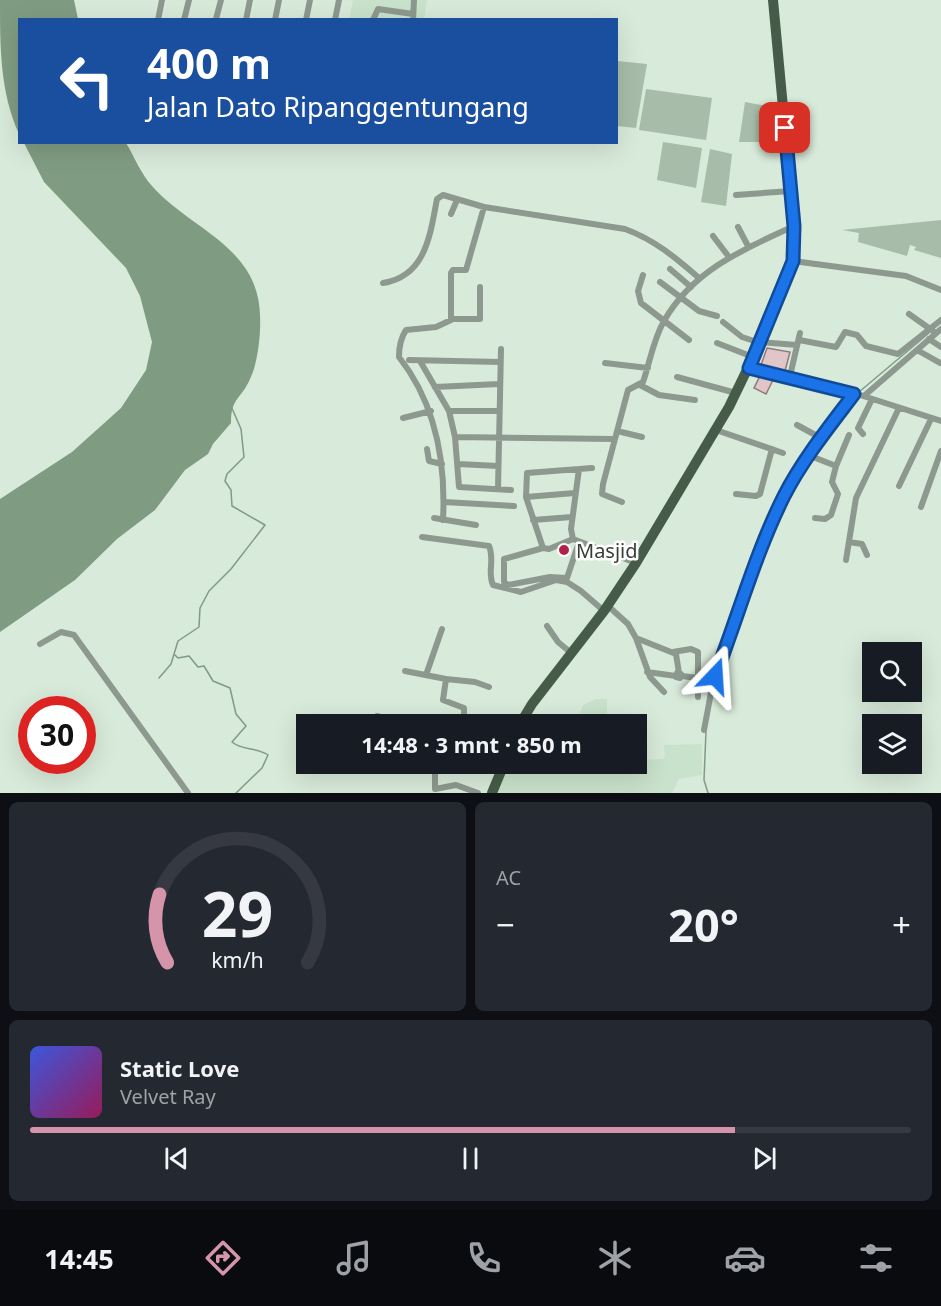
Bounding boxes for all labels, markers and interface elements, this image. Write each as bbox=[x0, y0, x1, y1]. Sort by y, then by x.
text: 400 m bbox=[147, 34, 271, 91]
icon: left bbox=[48, 42, 126, 120]
text: Jalan Dato Ripanggentungang bbox=[147, 88, 529, 125]
pin bbox=[759, 102, 810, 153]
icon: arrive bbox=[768, 111, 801, 144]
place label: Masjid bbox=[576, 537, 638, 564]
marker: Masjid bbox=[557, 543, 571, 557]
map controls bbox=[862, 642, 922, 774]
button: search bbox=[862, 642, 922, 702]
position arrow bbox=[683, 644, 747, 708]
speed limit sign: 30 bbox=[18, 696, 96, 774]
button: layers bbox=[862, 714, 922, 774]
text: 14:48 · 3 mnt · 850 m bbox=[361, 729, 582, 759]
text: AC bbox=[496, 864, 521, 891]
text: 29 bbox=[202, 870, 273, 955]
text: 20° bbox=[668, 894, 739, 955]
text: − bbox=[496, 902, 515, 947]
text: + bbox=[892, 902, 911, 947]
text: km/h bbox=[211, 946, 264, 975]
text: Static Love bbox=[120, 1053, 239, 1083]
text: Velvet Ray bbox=[120, 1083, 216, 1110]
icon: previous bbox=[160, 1142, 193, 1175]
icon: pause bbox=[454, 1142, 487, 1175]
icon: next bbox=[748, 1142, 781, 1175]
icon: directions bbox=[202, 1237, 244, 1279]
icon: music bbox=[333, 1237, 375, 1279]
icon: phone bbox=[463, 1237, 505, 1279]
icon: climate bbox=[594, 1237, 636, 1279]
icon: car bbox=[724, 1237, 766, 1279]
icon: filters bbox=[855, 1237, 897, 1279]
text: 14:45 bbox=[44, 1240, 114, 1277]

